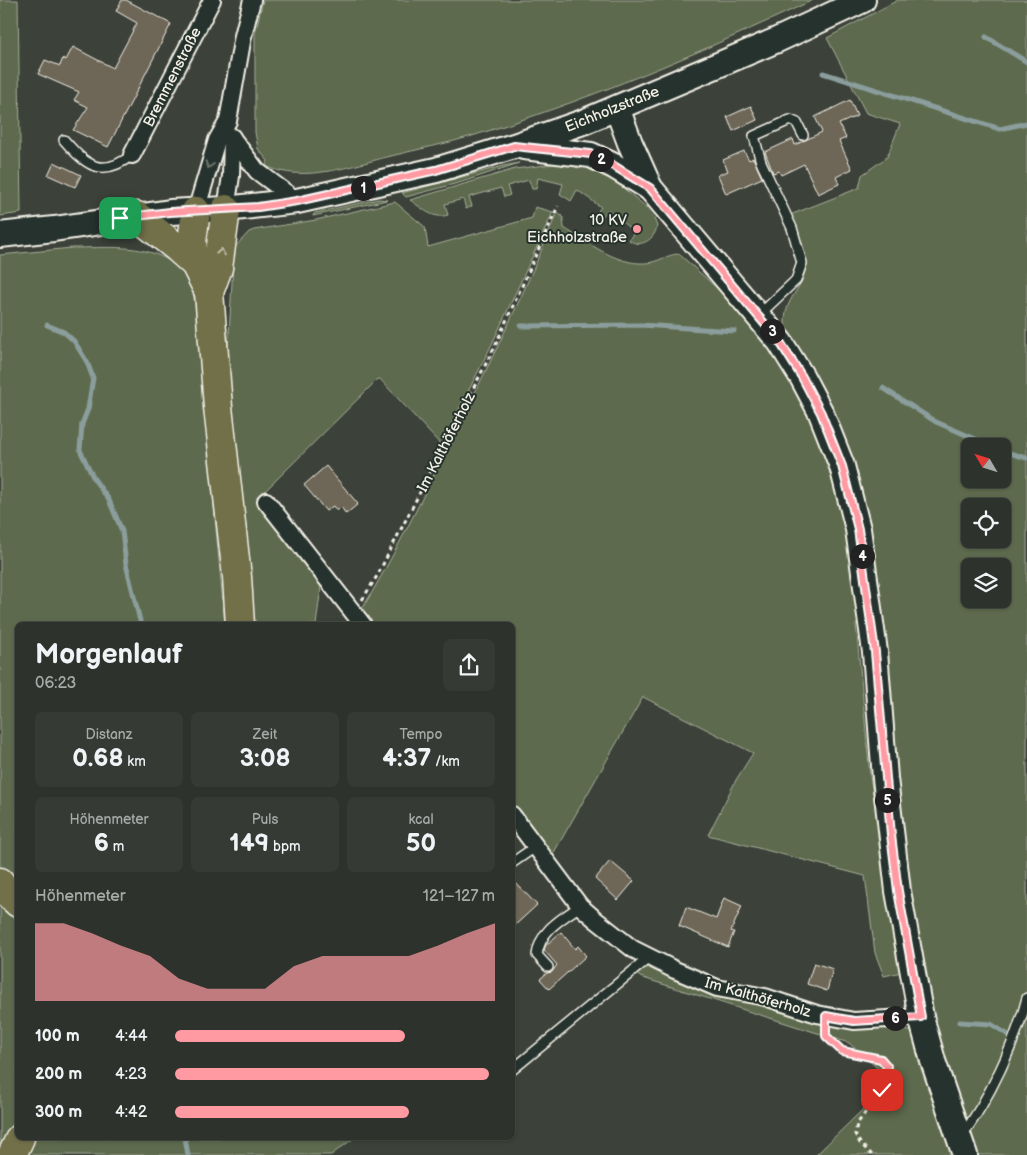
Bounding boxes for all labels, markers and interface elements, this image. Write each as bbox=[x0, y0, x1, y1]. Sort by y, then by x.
street label: Bremmenstraße bbox=[139, 24, 206, 130]
street label: Eichholzstraße bbox=[562, 82, 662, 137]
pin: 2 bbox=[588, 146, 614, 172]
text: 2 bbox=[597, 151, 606, 168]
one-way arrow bbox=[204, 160, 214, 168]
pin: 1 bbox=[350, 176, 376, 200]
text: 1 bbox=[361, 180, 366, 197]
pin bbox=[99, 197, 141, 239]
icon: arrive bbox=[106, 204, 134, 232]
place label: 10 KV Eichholzstraße bbox=[527, 211, 628, 247]
marker: 10 KV Eichholzstraße bbox=[631, 223, 643, 235]
one-way arrow bbox=[216, 247, 226, 256]
pin: 3 bbox=[760, 318, 784, 344]
text: 3 bbox=[768, 323, 777, 340]
street label: Im Kalthöferholz bbox=[413, 388, 480, 495]
north arrow bbox=[961, 438, 1011, 488]
map controls bbox=[961, 438, 1011, 608]
button: locate bbox=[961, 498, 1011, 548]
pin: 4 bbox=[850, 544, 874, 568]
text: 4 bbox=[858, 548, 867, 565]
button: layers bbox=[961, 558, 1011, 608]
text: Morgenlauf bbox=[35, 638, 182, 671]
button: share bbox=[443, 639, 495, 691]
text: 06:23 bbox=[35, 674, 76, 693]
text: Distanz bbox=[86, 726, 132, 743]
text: Zeit bbox=[253, 726, 277, 743]
text: Tempo bbox=[400, 726, 442, 743]
text: 0.68 bbox=[72, 743, 124, 774]
text: 3:08 bbox=[239, 743, 291, 774]
text: 4:37 bbox=[382, 743, 431, 774]
text: km bbox=[124, 753, 146, 770]
text: /km bbox=[431, 753, 460, 770]
pin: 5 bbox=[874, 788, 900, 812]
text: 5 bbox=[883, 792, 892, 809]
text: Höhenmeter bbox=[69, 811, 149, 828]
text: Puls bbox=[252, 811, 278, 828]
text: kcal bbox=[408, 811, 434, 828]
text: 6 bbox=[94, 828, 109, 859]
text: 149 bbox=[229, 828, 269, 859]
text: 50 bbox=[406, 828, 436, 859]
text: m bbox=[109, 838, 124, 855]
text: bpm bbox=[269, 838, 301, 855]
text: Höhenmeter bbox=[35, 887, 125, 906]
text: 121–127 m bbox=[423, 887, 495, 906]
street label: Im Kalthöferholz bbox=[703, 973, 814, 1022]
pin: 6 bbox=[882, 1006, 908, 1030]
text: 6 bbox=[891, 1010, 900, 1027]
text: 100 m bbox=[35, 1027, 80, 1046]
text: 4:44 bbox=[115, 1027, 148, 1046]
text: 200 m bbox=[35, 1065, 82, 1084]
text: 4:23 bbox=[115, 1065, 147, 1084]
pin bbox=[861, 1069, 903, 1111]
icon: check bbox=[868, 1076, 896, 1104]
text: 300 m bbox=[35, 1103, 82, 1122]
text: 4:42 bbox=[115, 1103, 147, 1122]

